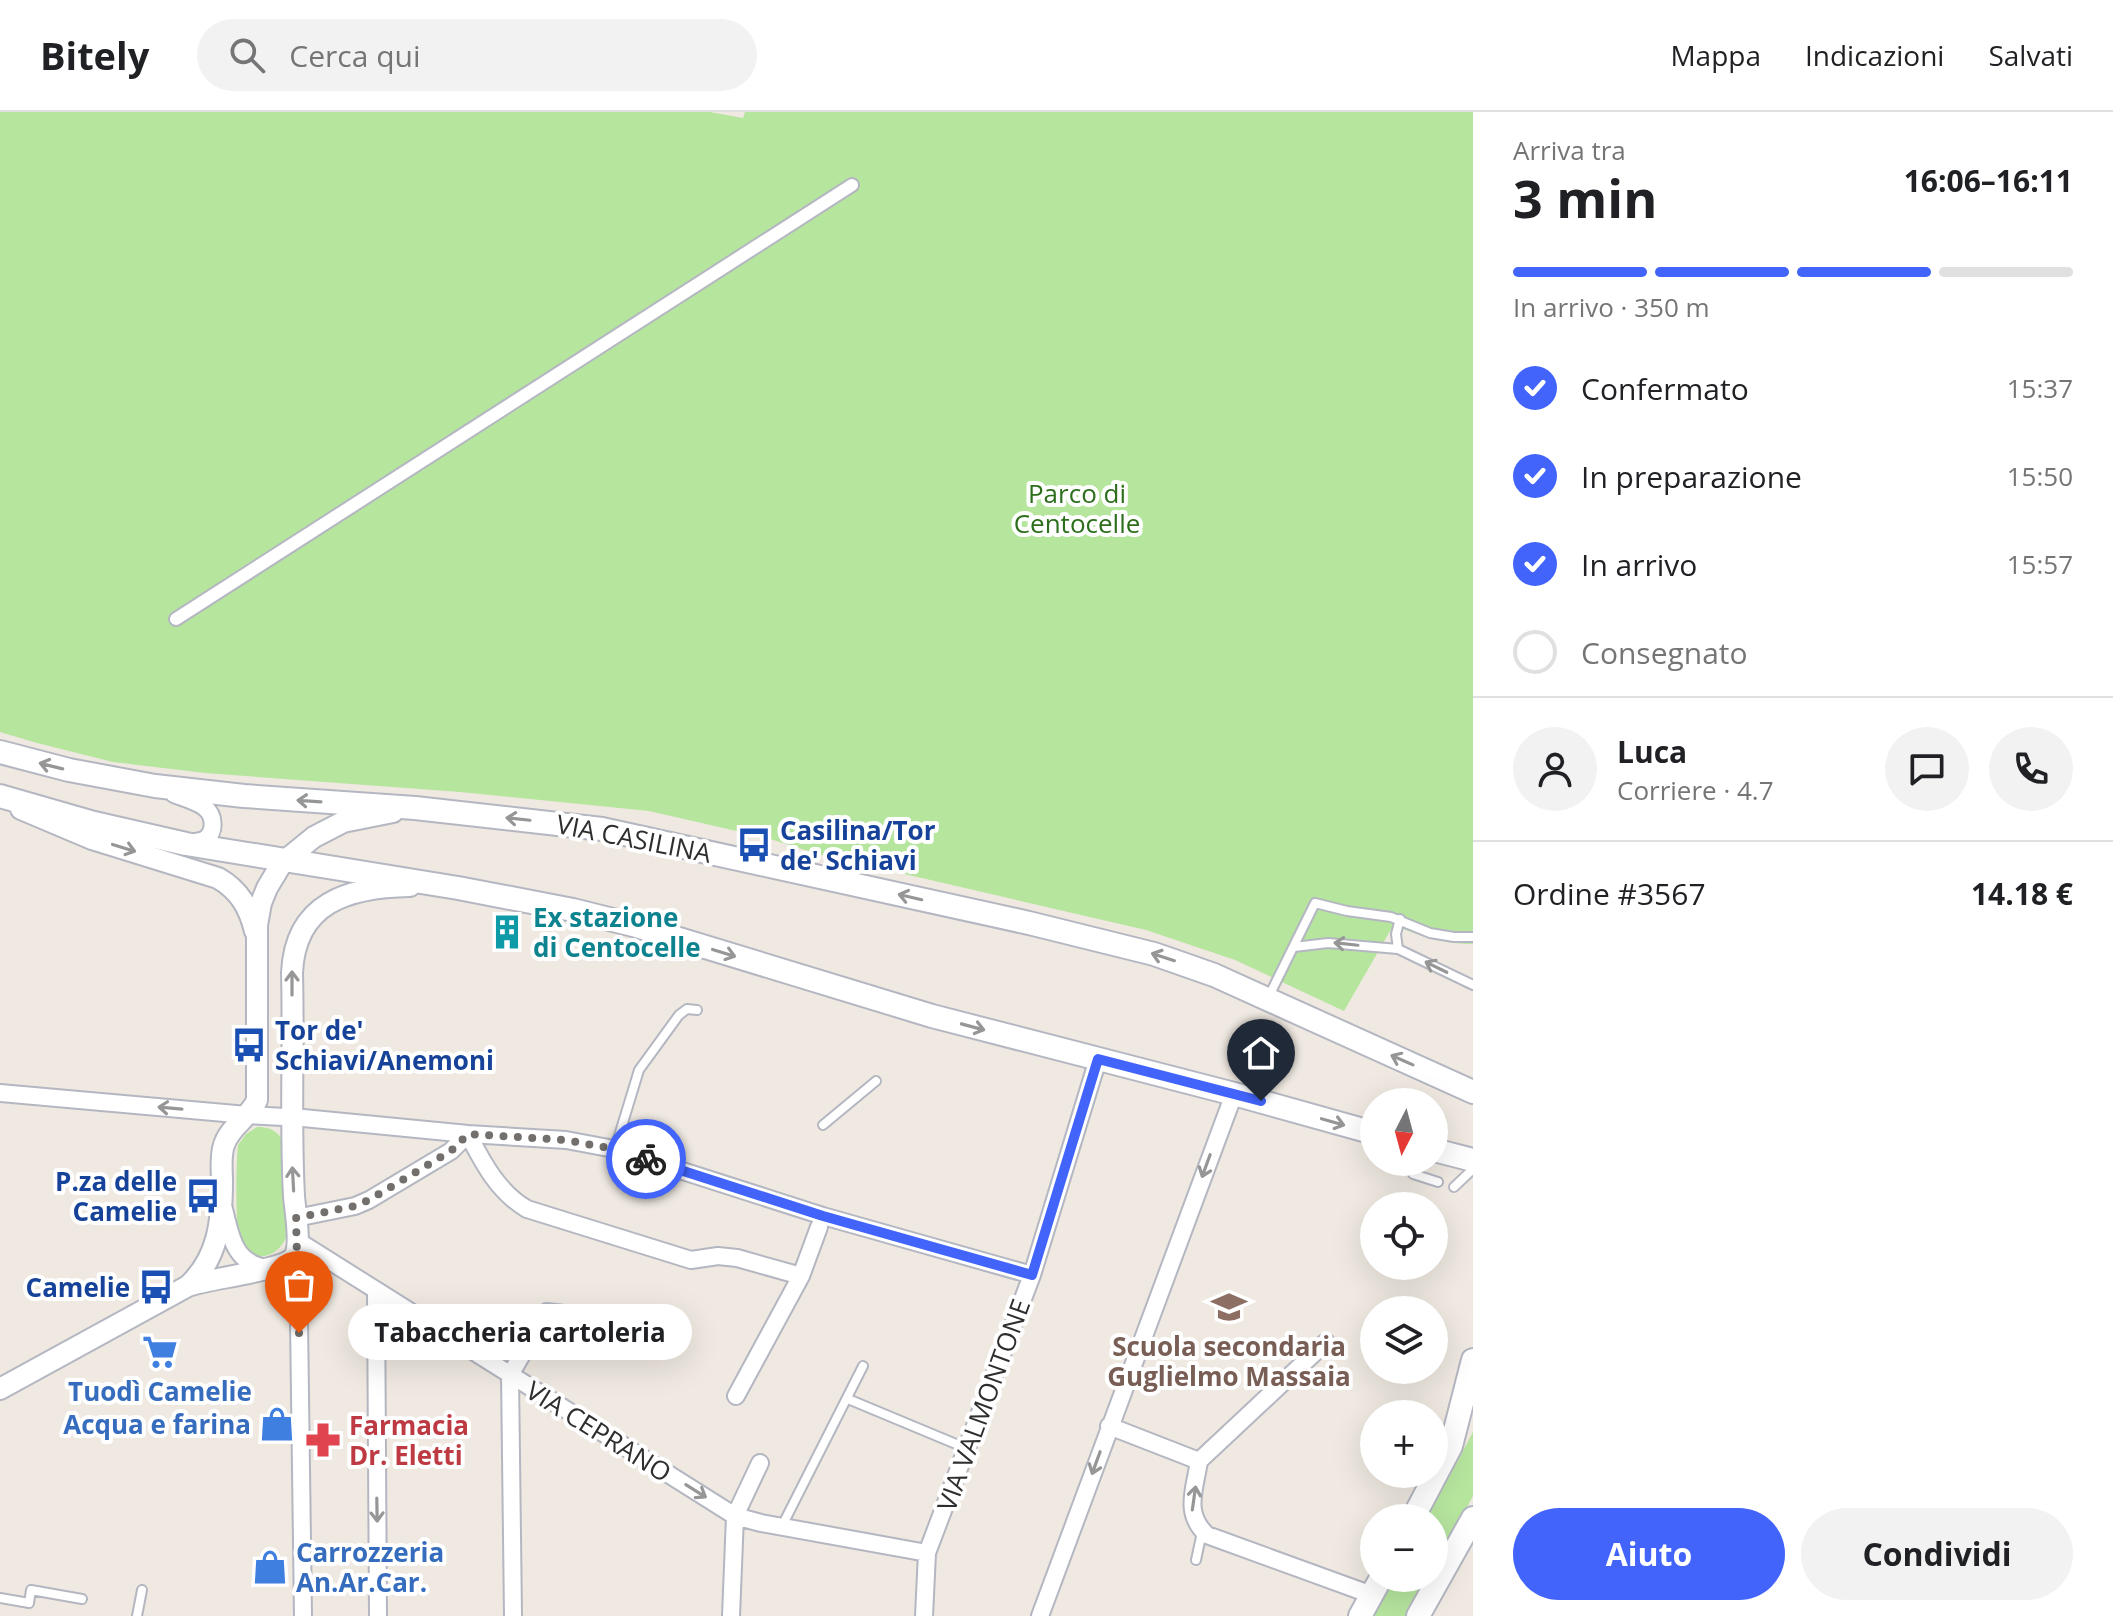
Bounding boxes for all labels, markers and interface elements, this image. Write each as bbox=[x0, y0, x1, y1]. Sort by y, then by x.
search box bbox=[197, 19, 757, 91]
text: Bitely bbox=[40, 29, 149, 81]
icon: search bbox=[225, 33, 269, 77]
text: Cerca qui bbox=[289, 35, 420, 76]
text: Mappa bbox=[1670, 36, 1761, 74]
text: Indicazioni bbox=[1805, 36, 1944, 74]
text: Salvati bbox=[1988, 36, 2073, 74]
text: Arriva tra bbox=[1513, 132, 1626, 168]
text: 16:06–16:11 bbox=[1904, 160, 2073, 201]
text: 3 min bbox=[1513, 162, 1657, 233]
text: In arrivo · 350 m bbox=[1513, 289, 1710, 325]
icon: check bbox=[1513, 366, 1557, 410]
text: Confermato bbox=[1581, 368, 1749, 409]
text: 15:37 bbox=[2007, 370, 2073, 406]
icon: check bbox=[1513, 454, 1557, 498]
text: In preparazione bbox=[1581, 456, 1802, 497]
text: 15:50 bbox=[2007, 458, 2073, 494]
park label: Parco di Centocelle bbox=[1014, 475, 1140, 541]
icon: check bbox=[1513, 542, 1557, 586]
text: In arrivo bbox=[1581, 544, 1697, 585]
text: 15:57 bbox=[2007, 546, 2073, 582]
text: Consegnato bbox=[1581, 632, 1748, 673]
button: person bbox=[1513, 727, 1597, 811]
button: chat bbox=[1885, 727, 1969, 811]
button: phone bbox=[1989, 727, 2073, 811]
text: Luca bbox=[1617, 731, 1687, 772]
one-way arrow bbox=[39, 757, 65, 772]
text: Corriere · 4.7 bbox=[1617, 772, 1774, 808]
one-way arrow bbox=[297, 793, 323, 808]
street label: VIA CASILINA bbox=[553, 805, 715, 871]
one-way arrow bbox=[505, 812, 532, 827]
place label: Casilina/Tor de' Schiavi bbox=[780, 812, 936, 878]
bus stop icon: Casilina/Tor de' Schiavi bbox=[735, 826, 773, 864]
one-way arrow bbox=[110, 841, 136, 856]
text: Ordine #3567 bbox=[1513, 873, 1706, 914]
text: 14.18 € bbox=[1971, 873, 2073, 914]
one-way arrow bbox=[898, 889, 924, 904]
place label: Ex stazione di Centocelle bbox=[533, 899, 701, 965]
building icon: Ex stazione di Centocelle bbox=[488, 913, 526, 951]
one-way arrow bbox=[1333, 937, 1360, 952]
one-way arrow bbox=[711, 946, 737, 961]
one-way arrow bbox=[1151, 949, 1177, 964]
one-way arrow bbox=[1424, 959, 1448, 974]
one-way arrow bbox=[284, 970, 300, 997]
place label: Tor de' Schiavi/Anemoni bbox=[275, 1012, 494, 1078]
pin bbox=[1227, 1019, 1295, 1101]
one-way arrow bbox=[960, 1020, 986, 1035]
bus stop icon: Tor de' Schiavi/Anemoni bbox=[230, 1026, 268, 1064]
icon: home bbox=[1239, 1031, 1283, 1075]
one-way arrow bbox=[1390, 1051, 1415, 1066]
north arrow bbox=[1360, 1088, 1448, 1176]
map controls bbox=[1360, 1088, 1448, 1592]
one-way arrow bbox=[157, 1100, 184, 1115]
one-way arrow bbox=[1320, 1115, 1346, 1130]
courier bbox=[606, 1119, 686, 1199]
icon: bike bbox=[624, 1137, 668, 1181]
one-way arrow bbox=[1198, 1154, 1212, 1178]
place label: P.za delle Camelie bbox=[55, 1163, 177, 1229]
one-way arrow bbox=[285, 1166, 300, 1193]
bus stop icon: P.za delle Camelie bbox=[184, 1177, 222, 1215]
button: locate bbox=[1360, 1192, 1448, 1280]
pin bbox=[265, 1251, 333, 1333]
icon: bag bbox=[277, 1263, 321, 1307]
bus stop icon: Camelie bbox=[137, 1268, 175, 1306]
place label: Camelie bbox=[26, 1269, 130, 1305]
school or university icon: Scuola secondaria Guglielmo Massaia bbox=[1210, 1288, 1248, 1326]
street label: VIA VALMONTONE bbox=[928, 1294, 1038, 1516]
button: layers bbox=[1360, 1296, 1448, 1384]
callout: Tabaccheria cartoleria bbox=[347, 1305, 691, 1361]
text: Tabaccheria cartoleria bbox=[374, 1314, 666, 1350]
place label: Scuola secondaria Guglielmo Massaia bbox=[1107, 1328, 1351, 1394]
supermarket icon: Tuodì Camelie bbox=[141, 1333, 179, 1371]
street label: VIA CEPRANO bbox=[520, 1372, 678, 1490]
place label: Tuodì Camelie bbox=[68, 1373, 252, 1409]
button: + bbox=[1360, 1400, 1448, 1488]
shop icon: Acqua e farina bbox=[258, 1405, 296, 1443]
place label: Acqua e farina bbox=[63, 1406, 251, 1442]
place label: Farmacia Dr. Eletti bbox=[349, 1407, 469, 1473]
pharmacy icon: Farmacia Dr. Eletti bbox=[304, 1421, 342, 1459]
one-way arrow bbox=[1088, 1450, 1102, 1474]
one-way arrow bbox=[684, 1484, 707, 1500]
one-way arrow bbox=[1187, 1486, 1202, 1511]
one-way arrow bbox=[369, 1496, 385, 1523]
button: − bbox=[1360, 1504, 1448, 1592]
button: Aiuto bbox=[1513, 1508, 1785, 1600]
button: Condividi bbox=[1801, 1508, 2073, 1600]
place label: Carrozzeria An.Ar.Car. bbox=[296, 1534, 444, 1600]
shop icon: Carrozzeria An.Ar.Car. bbox=[251, 1548, 289, 1586]

